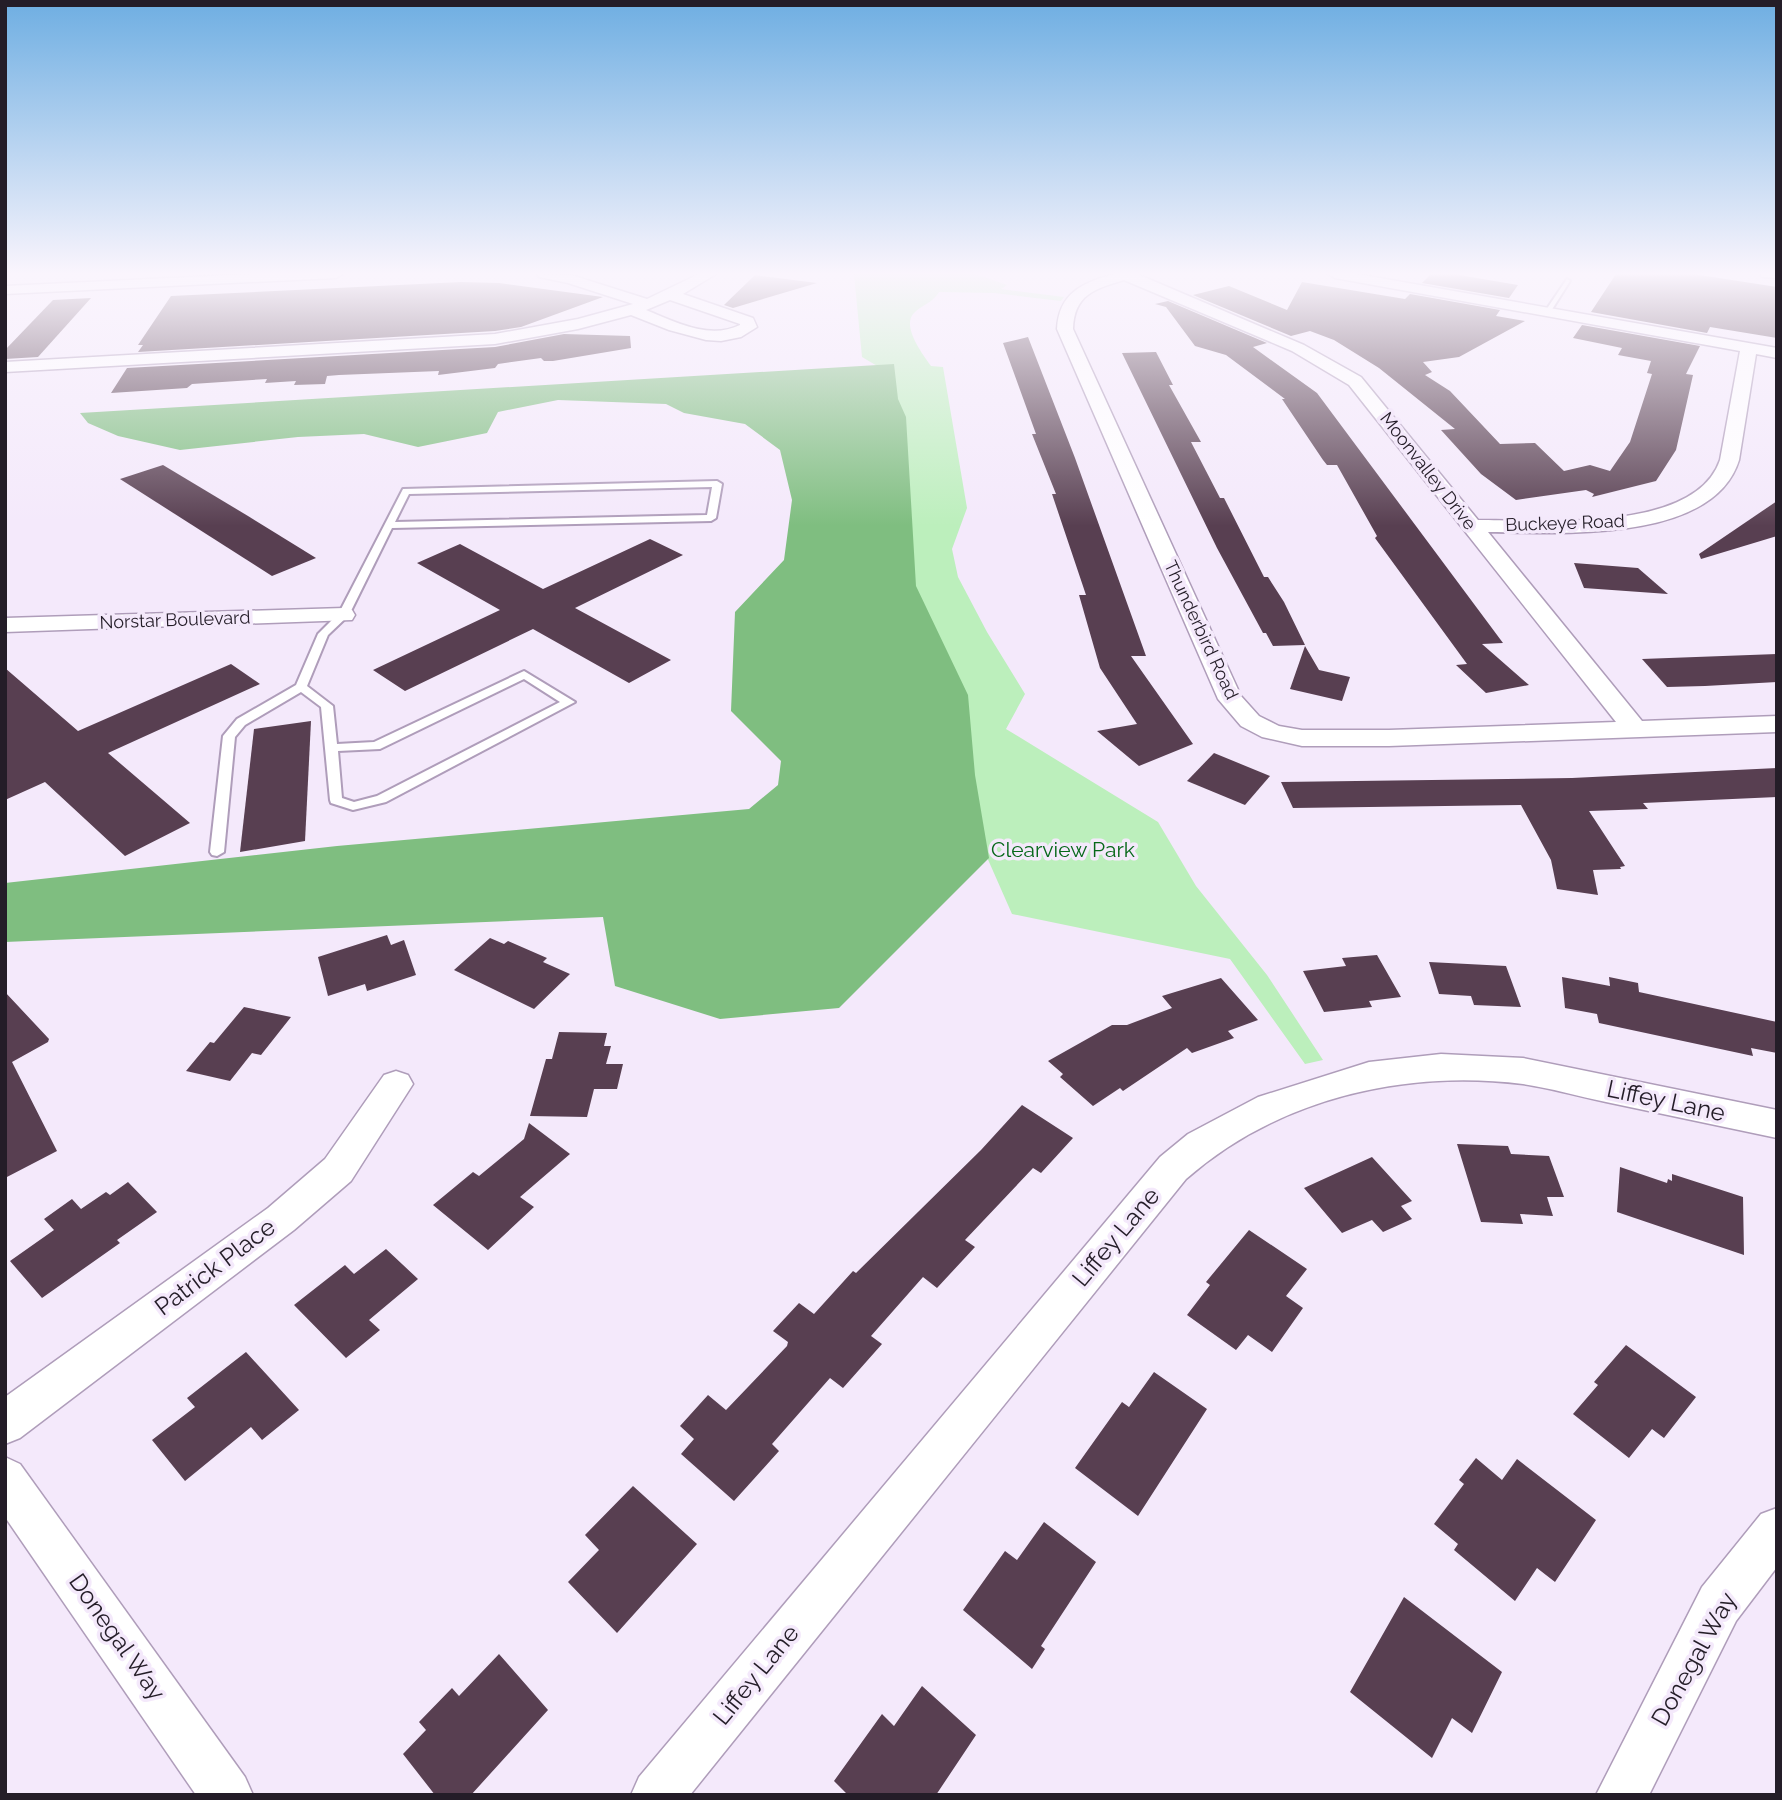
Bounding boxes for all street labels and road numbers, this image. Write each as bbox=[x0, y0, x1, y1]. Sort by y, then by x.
street label: Moonvalley Drive bbox=[1376, 408, 1481, 534]
street label: Buckeye Road bbox=[1505, 510, 1625, 535]
street label: Thunderbird Road bbox=[1160, 557, 1243, 703]
street label: Norstar Boulevard bbox=[99, 606, 251, 633]
street label: Liffey Lane bbox=[1604, 1074, 1728, 1127]
street label: Liffey Lane bbox=[1066, 1181, 1165, 1292]
street label: Patrick Place bbox=[149, 1212, 281, 1321]
street label: Donegal Way bbox=[63, 1568, 172, 1706]
street label: Donegal Way bbox=[1645, 1587, 1742, 1731]
street label: Liffey Lane bbox=[707, 1619, 805, 1731]

